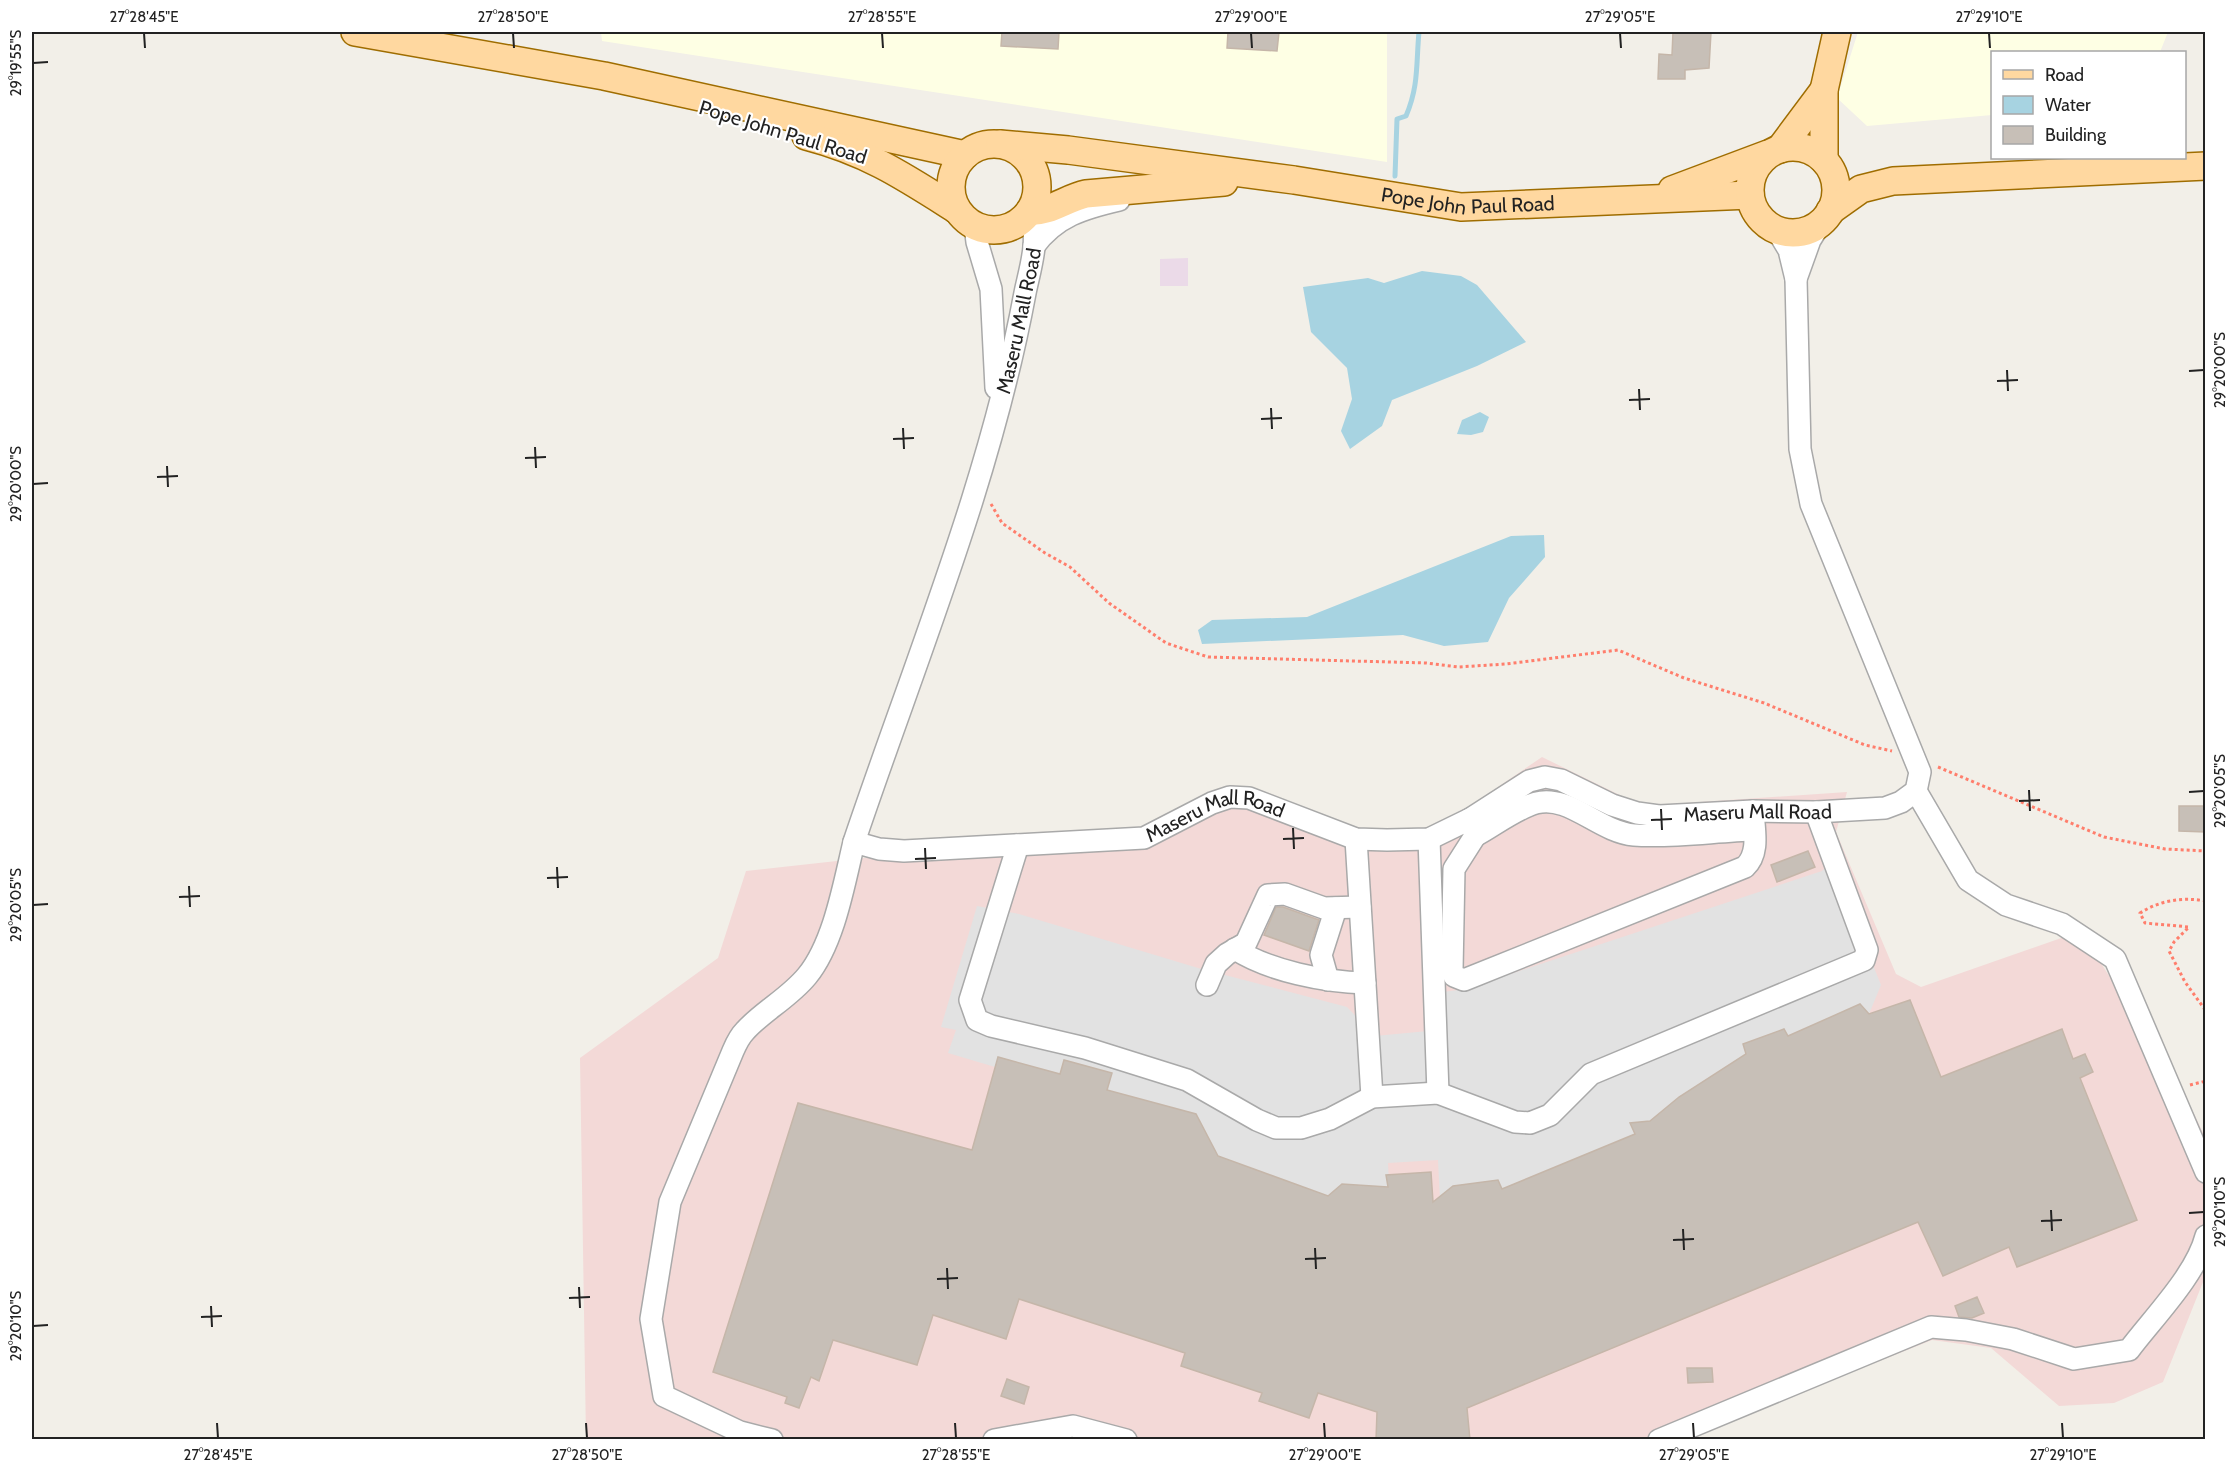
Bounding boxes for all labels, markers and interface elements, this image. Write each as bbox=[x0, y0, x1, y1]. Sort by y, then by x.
text: 27°28'45"E bbox=[110, 8, 178, 26]
text: 27°28'50"E bbox=[477, 8, 549, 26]
text: 27°28'55"E bbox=[848, 8, 916, 26]
text: 27°29'00"E bbox=[1215, 8, 1287, 26]
text: 27°29'05"E bbox=[1585, 8, 1655, 26]
text: 27°29'10"E bbox=[1955, 8, 2023, 26]
text: 29°19'55"S bbox=[7, 29, 25, 96]
legend bbox=[1991, 51, 2186, 159]
text: Road bbox=[2045, 64, 2084, 86]
text: Water bbox=[2045, 94, 2091, 116]
street label: Pope John Paul Road bbox=[696, 95, 870, 169]
text: Building bbox=[2045, 124, 2107, 146]
street label: Pope John Paul Road bbox=[1380, 182, 1555, 220]
street label: Maseru Mall Road bbox=[991, 246, 1046, 396]
text: 29°20'00"S bbox=[2211, 332, 2229, 408]
text: 29°20'00"S bbox=[7, 446, 25, 522]
text: 29°20'05"S bbox=[2211, 754, 2229, 828]
street label: Maseru Mall Road bbox=[1141, 785, 1288, 847]
street label: Maseru Mall Road bbox=[1683, 799, 1833, 827]
text: 29°20'05"S bbox=[7, 868, 25, 942]
text: 29°20'10"S bbox=[2211, 1176, 2229, 1247]
text: 29°20'10"S bbox=[7, 1290, 25, 1361]
text: 27°28'45"E bbox=[184, 1446, 252, 1464]
text: 27°28'50"E bbox=[551, 1446, 623, 1464]
text: 27°28'55"E bbox=[922, 1446, 990, 1464]
text: 27°29'00"E bbox=[1289, 1446, 1361, 1464]
text: 27°29'05"E bbox=[1659, 1446, 1729, 1464]
text: 27°29'10"E bbox=[2029, 1446, 2097, 1464]

